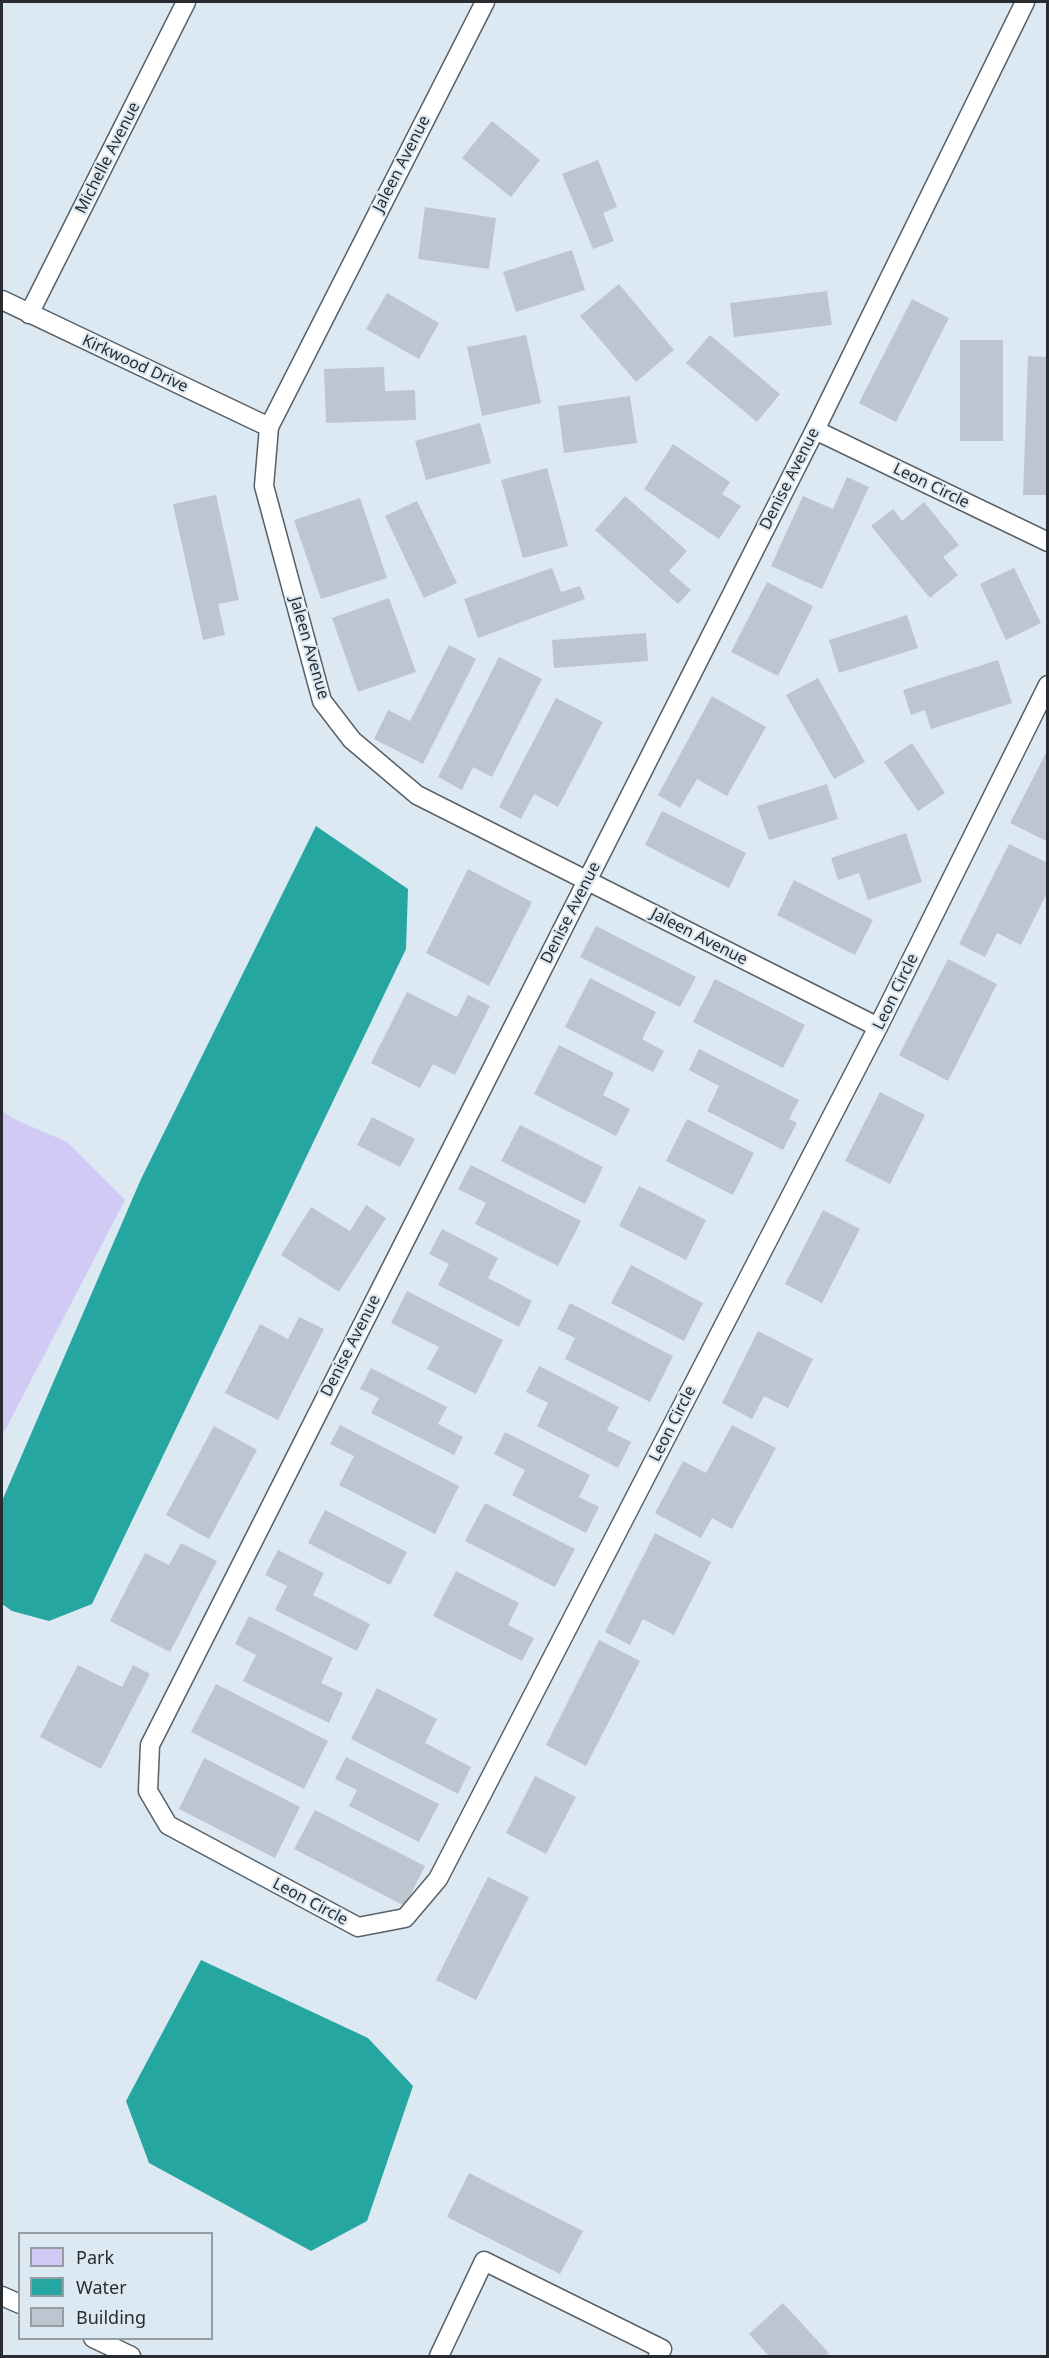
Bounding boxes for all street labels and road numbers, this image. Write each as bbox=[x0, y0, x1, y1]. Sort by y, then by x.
street label: Michelle Avenue bbox=[72, 99, 144, 217]
street label: Jaleen Avenue bbox=[369, 113, 435, 215]
street label: Kirkwood Drive bbox=[79, 331, 191, 397]
street label: Denise Avenue bbox=[756, 425, 824, 533]
street label: Leon Circle bbox=[890, 459, 972, 513]
street label: Jaleen Avenue bbox=[285, 595, 333, 701]
street label: Denise Avenue bbox=[537, 859, 605, 967]
street label: Jaleen Avenue bbox=[648, 904, 750, 970]
street label: Leon Circle bbox=[869, 951, 923, 1033]
street label: Denise Avenue bbox=[317, 1292, 385, 1400]
street label: Leon Circle bbox=[646, 1383, 700, 1465]
street label: Leon Circle bbox=[269, 1874, 351, 1930]

